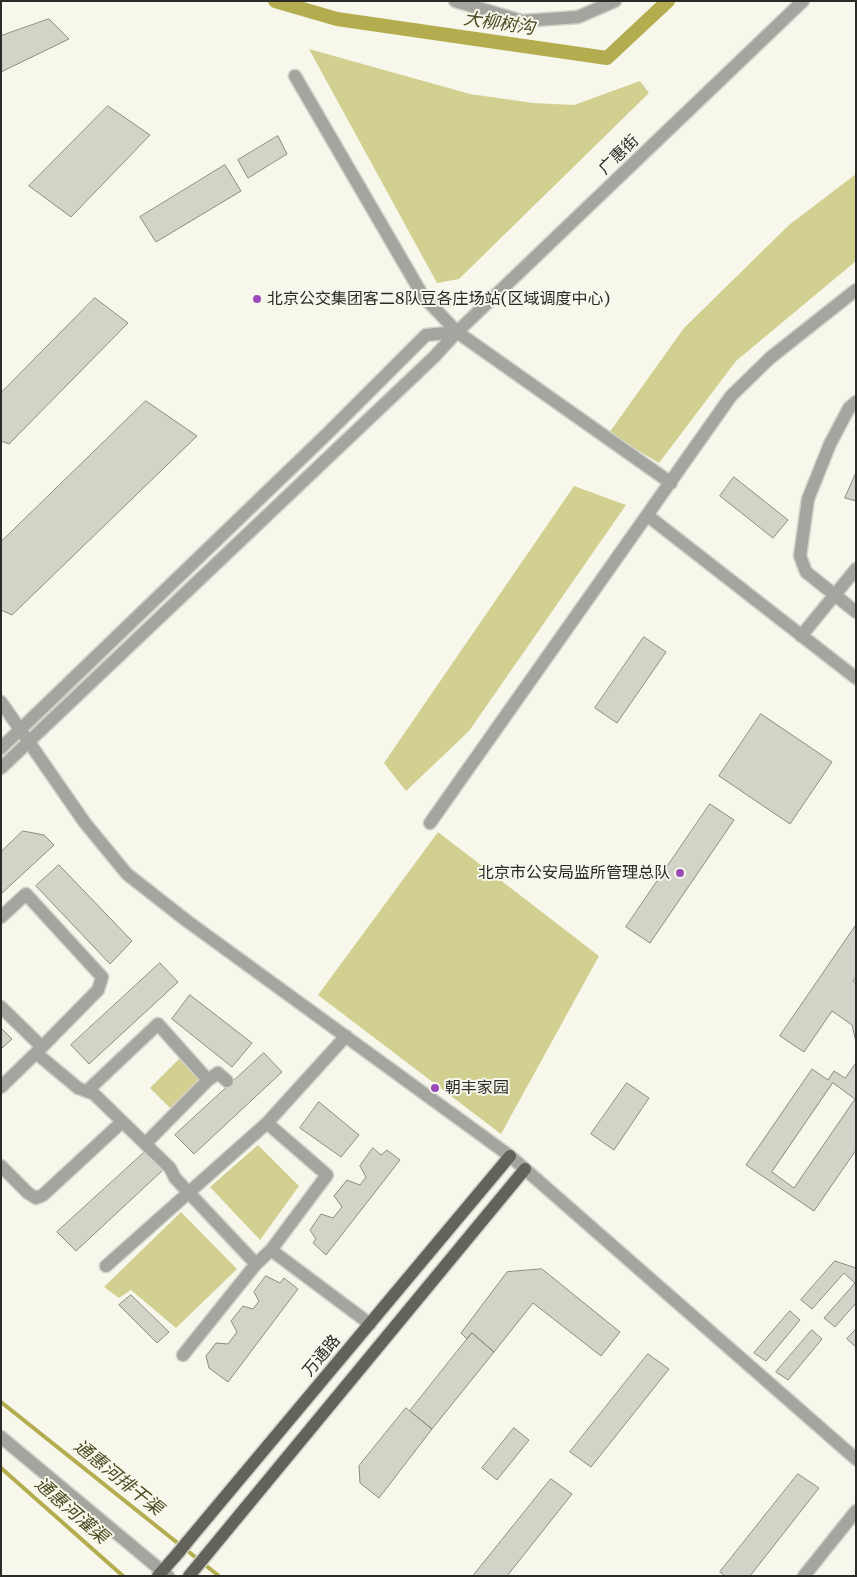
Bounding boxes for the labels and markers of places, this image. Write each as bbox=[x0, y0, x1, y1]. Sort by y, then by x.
place label: 北京公交集团客二8队豆各庄场站(区域调度中心) bbox=[267, 289, 610, 309]
marker: 北京公交集团客二8队豆各庄场站(区域调度中心) bbox=[251, 293, 263, 305]
place label: 北京市公安局监所管理总队 bbox=[478, 863, 670, 883]
marker: 北京市公安局监所管理总队 bbox=[674, 867, 686, 879]
place label: 朝丰家园 bbox=[445, 1078, 509, 1098]
marker: 朝丰家园 bbox=[429, 1082, 441, 1094]

